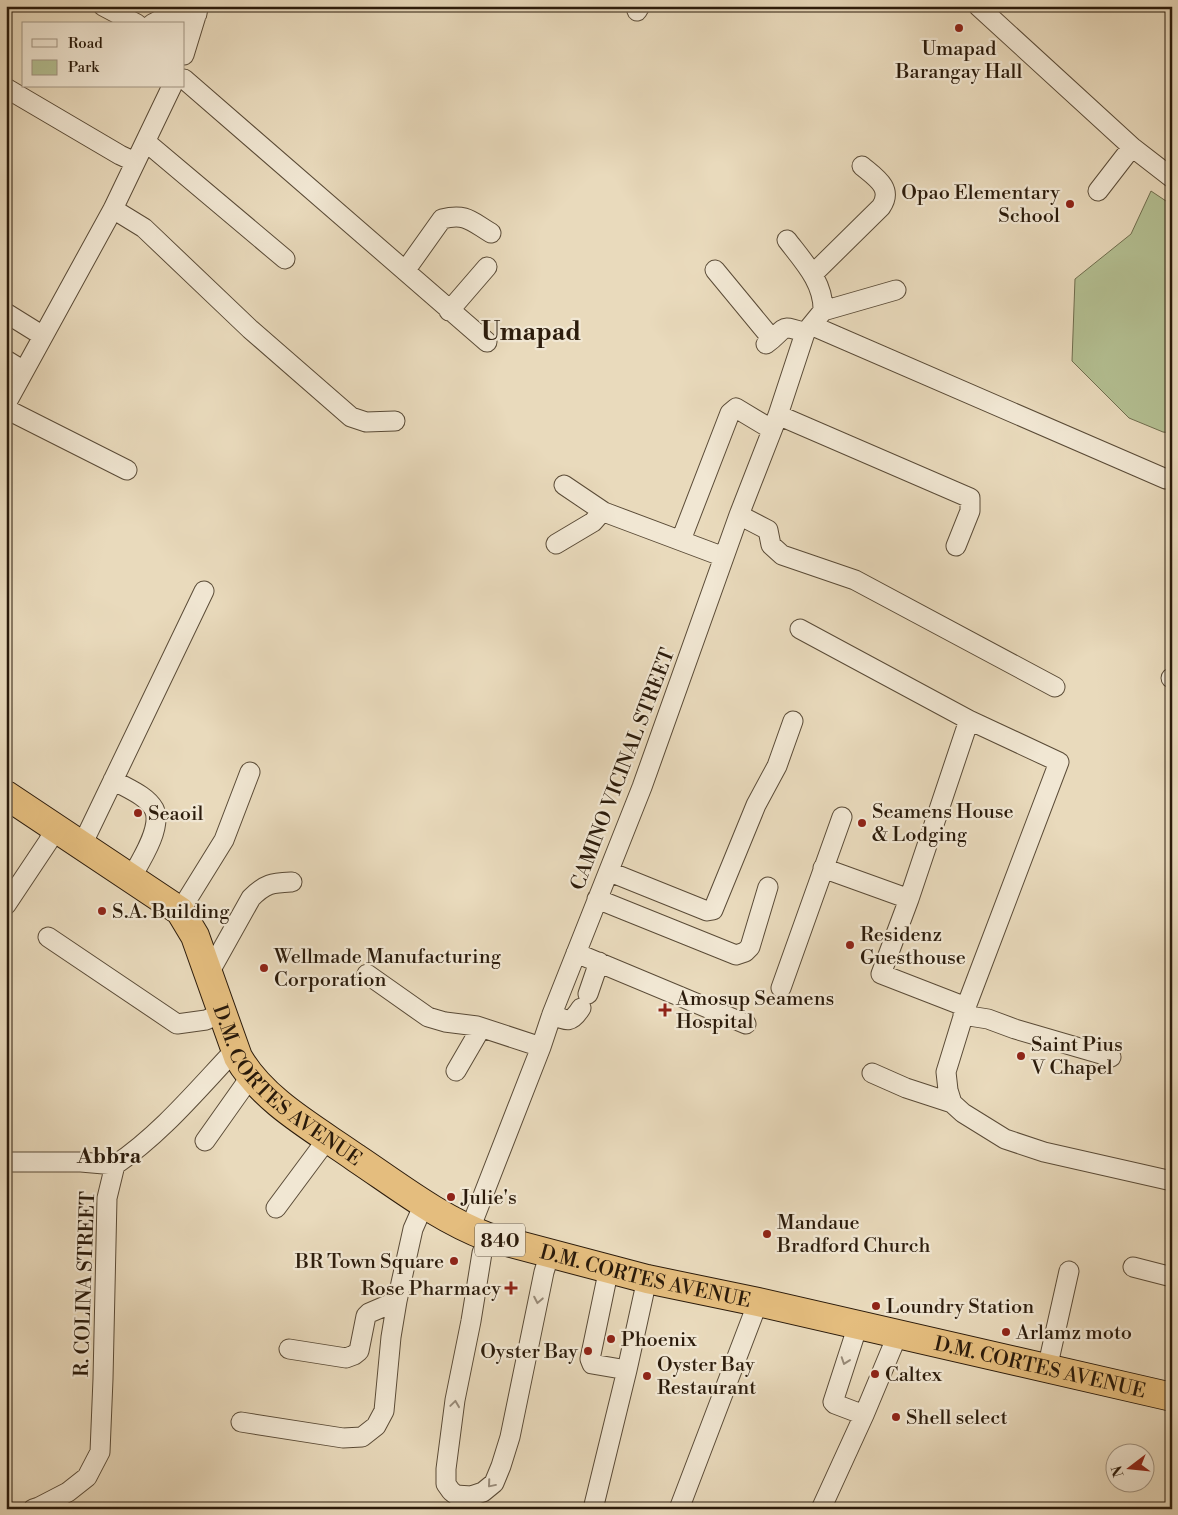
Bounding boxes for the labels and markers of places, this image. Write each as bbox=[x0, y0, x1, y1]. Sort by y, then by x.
marker: Umapad Barangay Hall bbox=[953, 22, 965, 34]
place label: Umapad Barangay Hall bbox=[895, 37, 1023, 85]
place label: Opao Elementary School bbox=[901, 181, 1060, 229]
marker: Opao Elementary School bbox=[1064, 198, 1076, 210]
place label: Seamens House & Lodging bbox=[872, 800, 1014, 848]
place label: Seaoil bbox=[148, 802, 204, 827]
marker: Seaoil bbox=[132, 807, 144, 819]
marker: Seamens House & Lodging bbox=[856, 817, 868, 829]
place label: S.A. Building bbox=[112, 900, 230, 925]
marker: S.A. Building bbox=[96, 905, 108, 917]
place label: Residenz Guesthouse bbox=[860, 923, 966, 971]
marker: Residenz Guesthouse bbox=[844, 939, 856, 951]
place label: Wellmade Manufacturing Corporation bbox=[273, 945, 502, 993]
marker: Wellmade Manufacturing Corporation bbox=[258, 962, 270, 974]
place label: Amosup Seamens Hospital bbox=[675, 987, 834, 1035]
marker: Amosup Seamens Hospital bbox=[658, 1003, 672, 1017]
place label: Saint Pius V Chapel bbox=[1030, 1033, 1123, 1081]
marker: Saint Pius V Chapel bbox=[1015, 1050, 1027, 1062]
place label: Julie's bbox=[460, 1186, 517, 1211]
marker: Julie's bbox=[445, 1191, 457, 1203]
place label: Mandaue Bradford Church bbox=[776, 1211, 931, 1259]
marker: Mandaue Bradford Church bbox=[761, 1228, 773, 1240]
place label: BR Town Square bbox=[294, 1250, 444, 1275]
marker: BR Town Square bbox=[448, 1255, 460, 1267]
place label: Rose Pharmacy bbox=[361, 1277, 501, 1302]
marker: Rose Pharmacy bbox=[505, 1282, 517, 1294]
place label: Loundry Station bbox=[886, 1295, 1034, 1320]
marker: Loundry Station bbox=[870, 1300, 882, 1312]
place label: Arlamz moto bbox=[1015, 1321, 1132, 1346]
marker: Arlamz moto bbox=[1000, 1326, 1012, 1338]
place label: Phoenix bbox=[621, 1328, 697, 1353]
marker: Phoenix bbox=[605, 1333, 617, 1345]
place label: Oyster Bay bbox=[480, 1340, 578, 1365]
marker: Oyster Bay bbox=[582, 1345, 594, 1357]
place label: Oyster Bay Restaurant bbox=[657, 1353, 756, 1401]
place label: Caltex bbox=[885, 1363, 943, 1388]
marker: Caltex bbox=[869, 1368, 881, 1380]
marker: Oyster Bay Restaurant bbox=[641, 1370, 653, 1382]
place label: Shell select bbox=[906, 1406, 1008, 1431]
marker: Shell select bbox=[890, 1411, 902, 1423]

